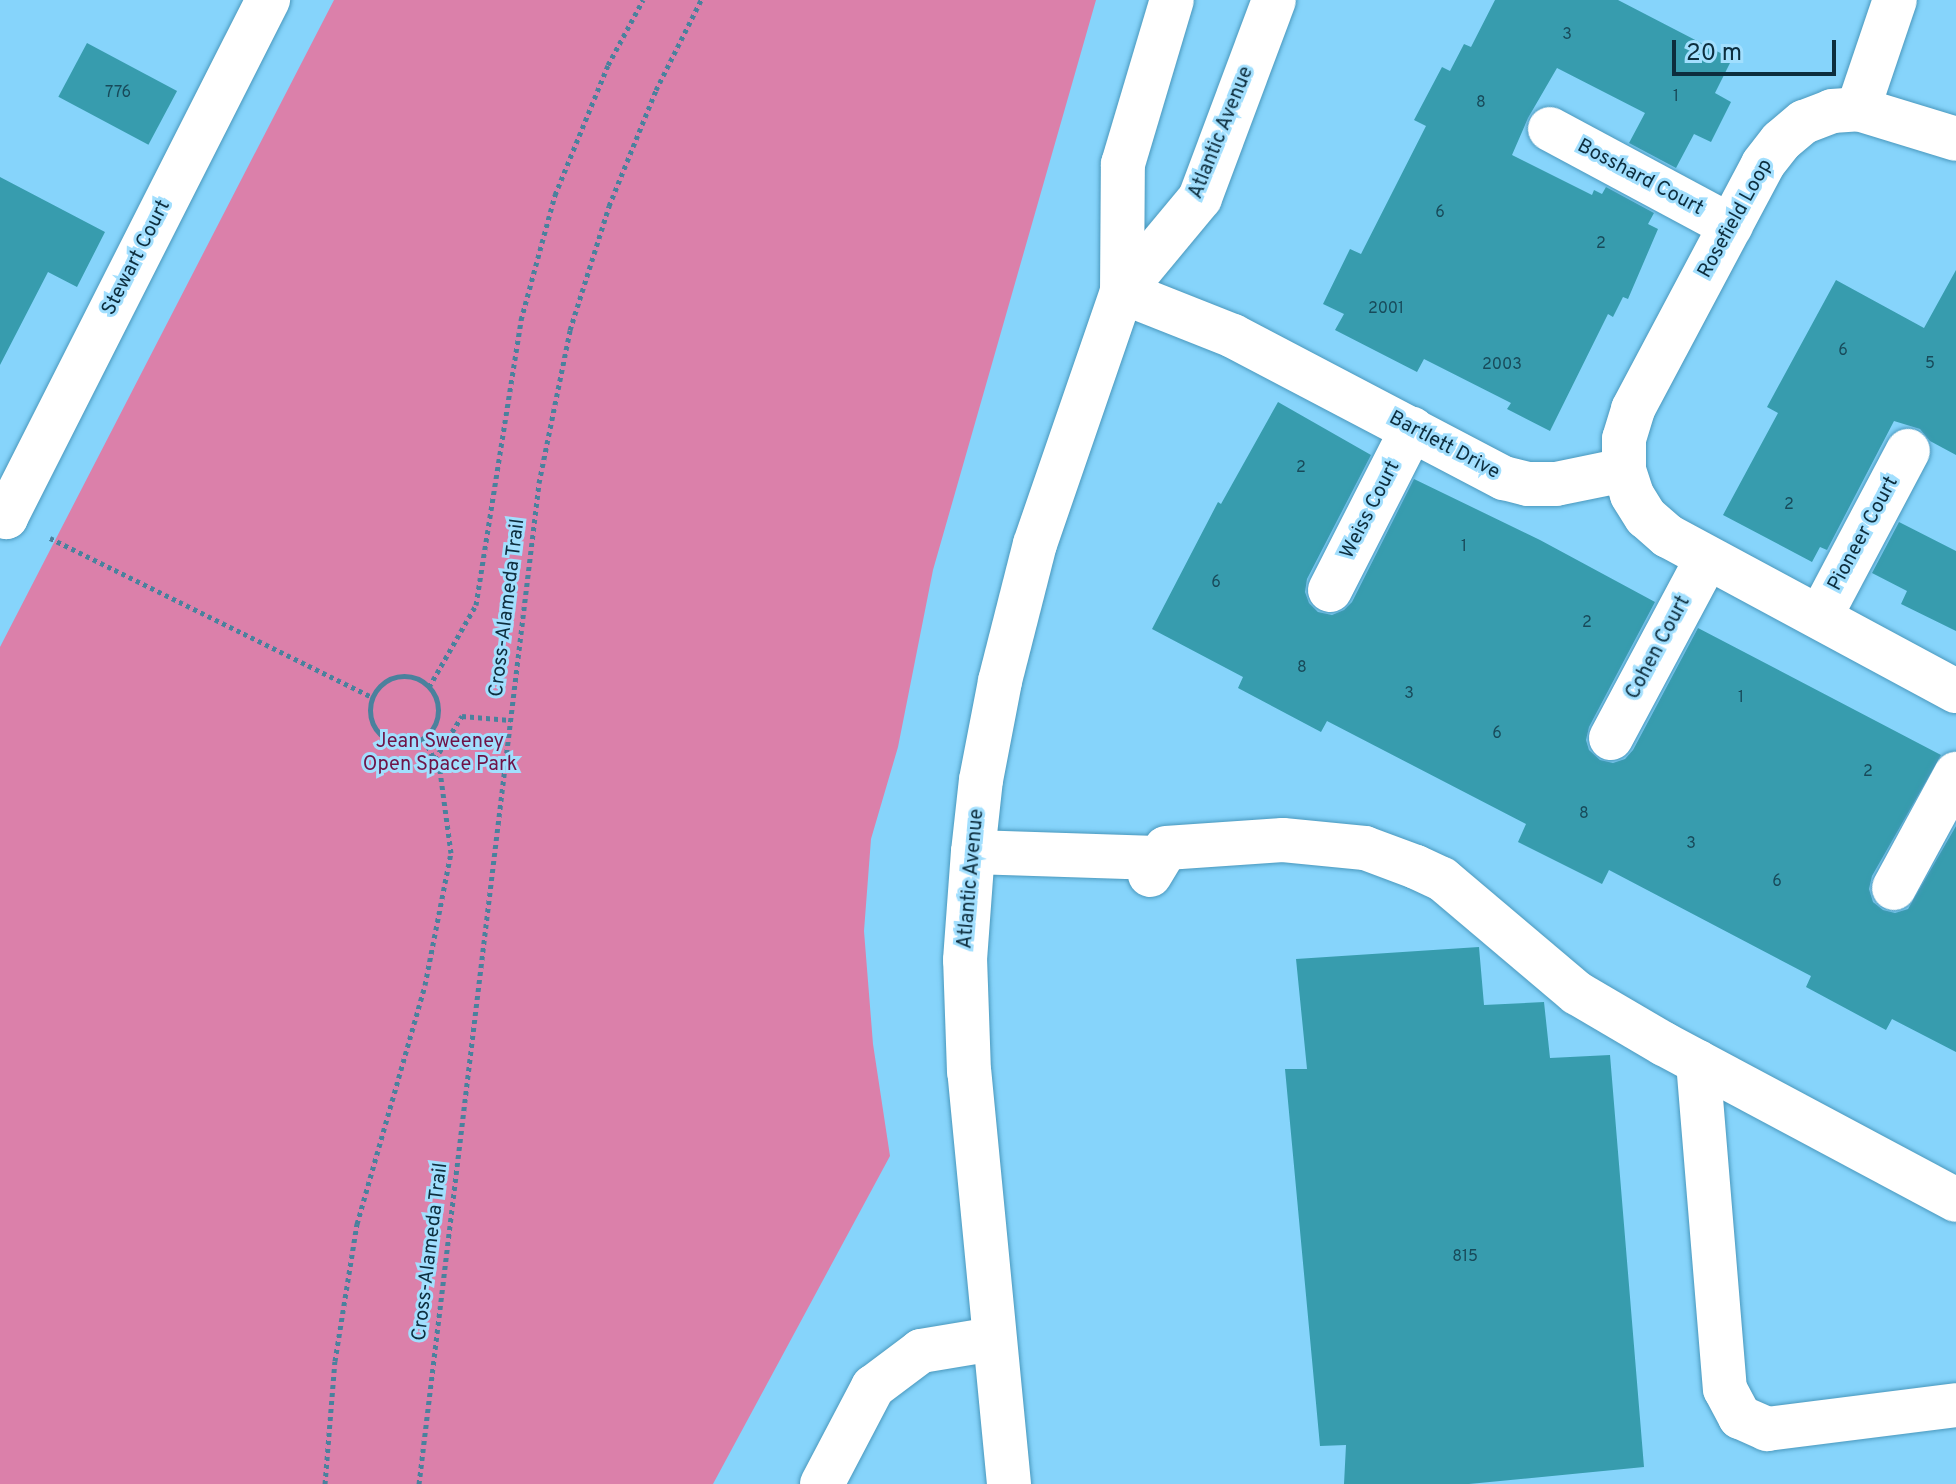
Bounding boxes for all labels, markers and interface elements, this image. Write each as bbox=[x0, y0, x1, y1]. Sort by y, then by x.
scale bar bbox=[1676, 24, 1840, 74]
house number: 3 bbox=[1562, 25, 1572, 45]
text: 20 m bbox=[1686, 39, 1742, 69]
street label: Atlantic Avenue bbox=[1184, 63, 1260, 203]
house number: 776 bbox=[105, 83, 131, 103]
house number: 1 bbox=[1673, 87, 1679, 107]
house number: 8 bbox=[1476, 93, 1486, 113]
street label: Bosshard Court bbox=[1573, 135, 1707, 221]
street label: Rosefield Loop bbox=[1694, 155, 1778, 283]
street label: Stewart Court bbox=[98, 196, 176, 320]
house number: 6 bbox=[1435, 203, 1445, 223]
house number: 2 bbox=[1596, 234, 1606, 254]
house number: 2001 bbox=[1368, 299, 1404, 319]
house number: 6 bbox=[1838, 341, 1848, 361]
house number: 5 bbox=[1925, 354, 1935, 374]
house number: 2003 bbox=[1482, 355, 1522, 375]
street label: Bartlett Drive bbox=[1384, 407, 1504, 485]
street label: Weiss Court bbox=[1336, 457, 1406, 563]
house number: 2 bbox=[1296, 458, 1306, 478]
street label: Pioneer Court bbox=[1824, 473, 1904, 595]
house number: 2 bbox=[1784, 495, 1794, 515]
street label: Cross-Alameda Trail bbox=[485, 517, 531, 699]
house number: 1 bbox=[1461, 537, 1467, 557]
house number: 6 bbox=[1211, 573, 1221, 593]
street label: Cohen Court bbox=[1622, 592, 1696, 704]
house number: 2 bbox=[1582, 613, 1592, 633]
house number: 8 bbox=[1297, 658, 1307, 678]
house number: 3 bbox=[1404, 684, 1414, 704]
house number: 1 bbox=[1738, 688, 1744, 708]
house number: 6 bbox=[1492, 724, 1502, 744]
park label: Jean Sweeney Open Space Park bbox=[363, 731, 517, 778]
house number: 2 bbox=[1863, 762, 1873, 782]
house number: 8 bbox=[1579, 804, 1589, 824]
street label: Atlantic Avenue bbox=[954, 808, 990, 950]
house number: 3 bbox=[1686, 834, 1696, 854]
house number: 6 bbox=[1772, 872, 1782, 892]
street label: Cross-Alameda Trail bbox=[408, 1161, 454, 1343]
house number: 815 bbox=[1452, 1247, 1478, 1267]

